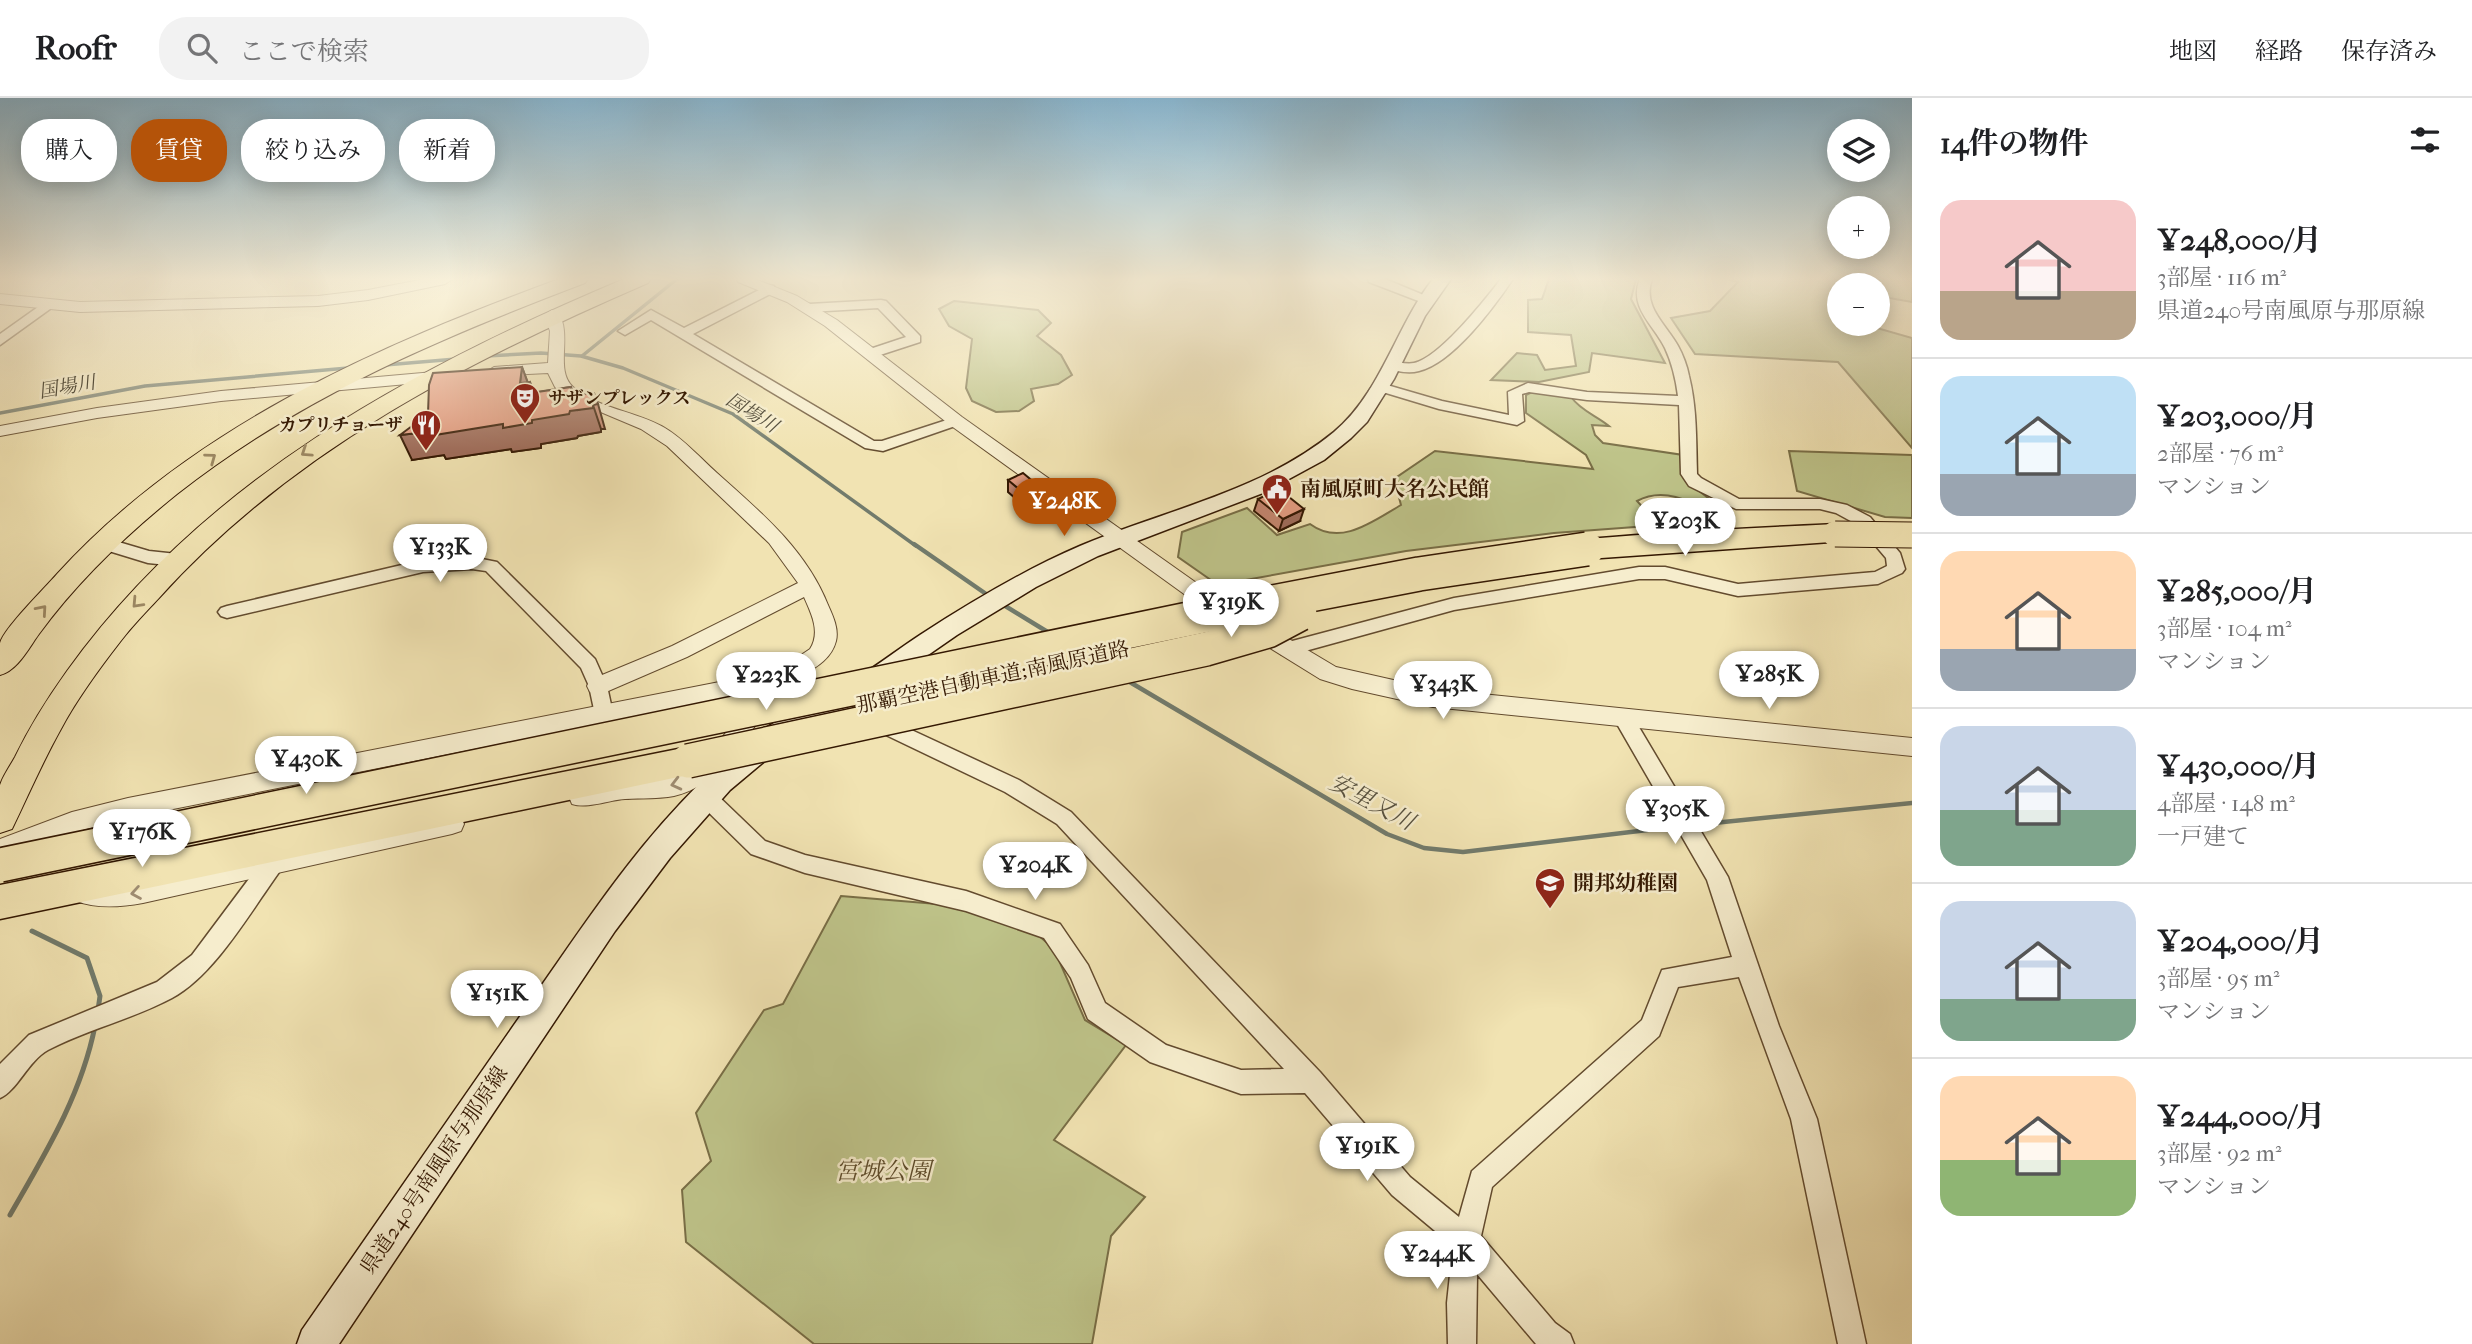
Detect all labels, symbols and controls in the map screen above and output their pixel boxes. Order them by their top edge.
search box [159,17,649,80]
text: Roofr [35,29,117,68]
icon: search [183,29,221,67]
text: ここで検索 [239,36,369,67]
text: 地図 [2169,37,2217,65]
text: 経路 [2255,37,2303,65]
text: 保存済み [2341,37,2437,65]
chip: 購入 [21,119,117,182]
chip: 賃貸 [131,119,227,182]
chip: 絞り込み [241,119,385,182]
chip: 新着 [399,119,495,182]
map controls [1827,119,1890,336]
button: layers [1827,119,1890,182]
icon: filters [2406,121,2444,159]
text: 14件の物件 [1940,126,2088,161]
button: + [1827,196,1890,259]
text: ¥248,000/月 [2157,223,2322,258]
icon: home [1996,228,2080,312]
text: 3部屋 · 116 m² [2157,264,2286,291]
button: − [1827,273,1890,336]
text: 県道240号南風原与那原線 [2157,297,2425,324]
water label: 国場川 [37,371,99,403]
theatre icon: サザンプレックス [508,381,542,425]
place label: サザンプレックス [548,388,691,409]
water label: 国場川 [722,389,784,438]
text: ¥203,000/月 [2157,399,2318,434]
icon: home [1996,404,2080,488]
restaurant icon: カプリチョーザ [409,408,443,452]
place label: カプリチョーザ [279,415,403,436]
text: 2部屋 · 76 m² [2157,440,2283,467]
one-way arrow [301,444,314,456]
one-way arrow [203,454,216,466]
public building icon: 南風原町大名公民館 [1260,472,1294,516]
text: マンション [2157,473,2271,500]
place label: 南風原町大名公民館 [1300,477,1489,501]
pin: ¥248K [1015,478,1113,538]
text: ¥248K [1028,487,1100,514]
pin: ¥203K [1636,498,1734,558]
text: ¥203K [1651,507,1719,534]
pin: ¥133K [391,524,489,584]
text: ¥133K [409,533,471,560]
text: ¥285,000/月 [2157,574,2317,609]
icon: home [1996,579,2080,663]
pin: ¥319K [1182,580,1280,639]
text: ¥319K [1199,588,1263,615]
one-way arrow [133,595,145,608]
one-way arrow [34,605,46,618]
text: 3部屋 · 104 m² [2157,615,2292,642]
street label: 那覇空港自動車道;南風原道路 [854,636,1132,718]
text: マンション [2157,648,2271,675]
pin: ¥223K [717,652,815,712]
pin: ¥285K [1720,652,1818,711]
text: ¥285K [1735,660,1803,687]
text: ¥223K [732,661,800,688]
pin: ¥343K [1394,662,1492,721]
text: ¥343K [1409,670,1477,697]
pin: ¥430K [257,736,355,796]
text: ¥430K [271,745,341,772]
text: ¥430,000/月 [2157,749,2320,784]
icon: home [1996,754,2080,838]
water label: 安里又川 [1325,768,1422,837]
one-way arrow [670,776,682,790]
pin: ¥305K [1626,786,1724,846]
text: 4部屋 · 148 m² [2157,790,2295,817]
text: ¥305K [1642,795,1708,822]
pin: ¥176K [93,810,191,869]
text: ¥176K [109,818,175,845]
text: 一戸建て [2157,823,2249,850]
pin: ¥204K [986,842,1084,902]
text: ¥204K [999,851,1071,878]
school or university icon: 開邦幼稚園 [1533,866,1567,910]
place label: 開邦幼稚園 [1573,871,1678,895]
one-way arrow [130,885,142,900]
text: ¥204,000/月 [2157,924,2324,959]
icon: home [1996,929,2080,1013]
text: 3部屋 · 95 m² [2157,965,2279,992]
pin: ¥151K [448,970,546,1030]
text: ¥151K [467,979,527,1006]
text: マンション [2157,998,2271,1025]
street label: 県道240号南風原与那原線 [356,1062,512,1278]
text: ¥244,000/月 [2157,1099,2325,1134]
icon: home [1996,1104,2080,1188]
pin: ¥191K [1318,1124,1416,1183]
text: ¥191K [1335,1132,1399,1159]
text: 3部屋 · 92 m² [2157,1140,2281,1167]
park label: 宮城公園 [835,1157,935,1185]
text: マンション [2157,1173,2271,1200]
pin: ¥244K [1388,1232,1486,1291]
text: ¥244K [1400,1240,1474,1267]

